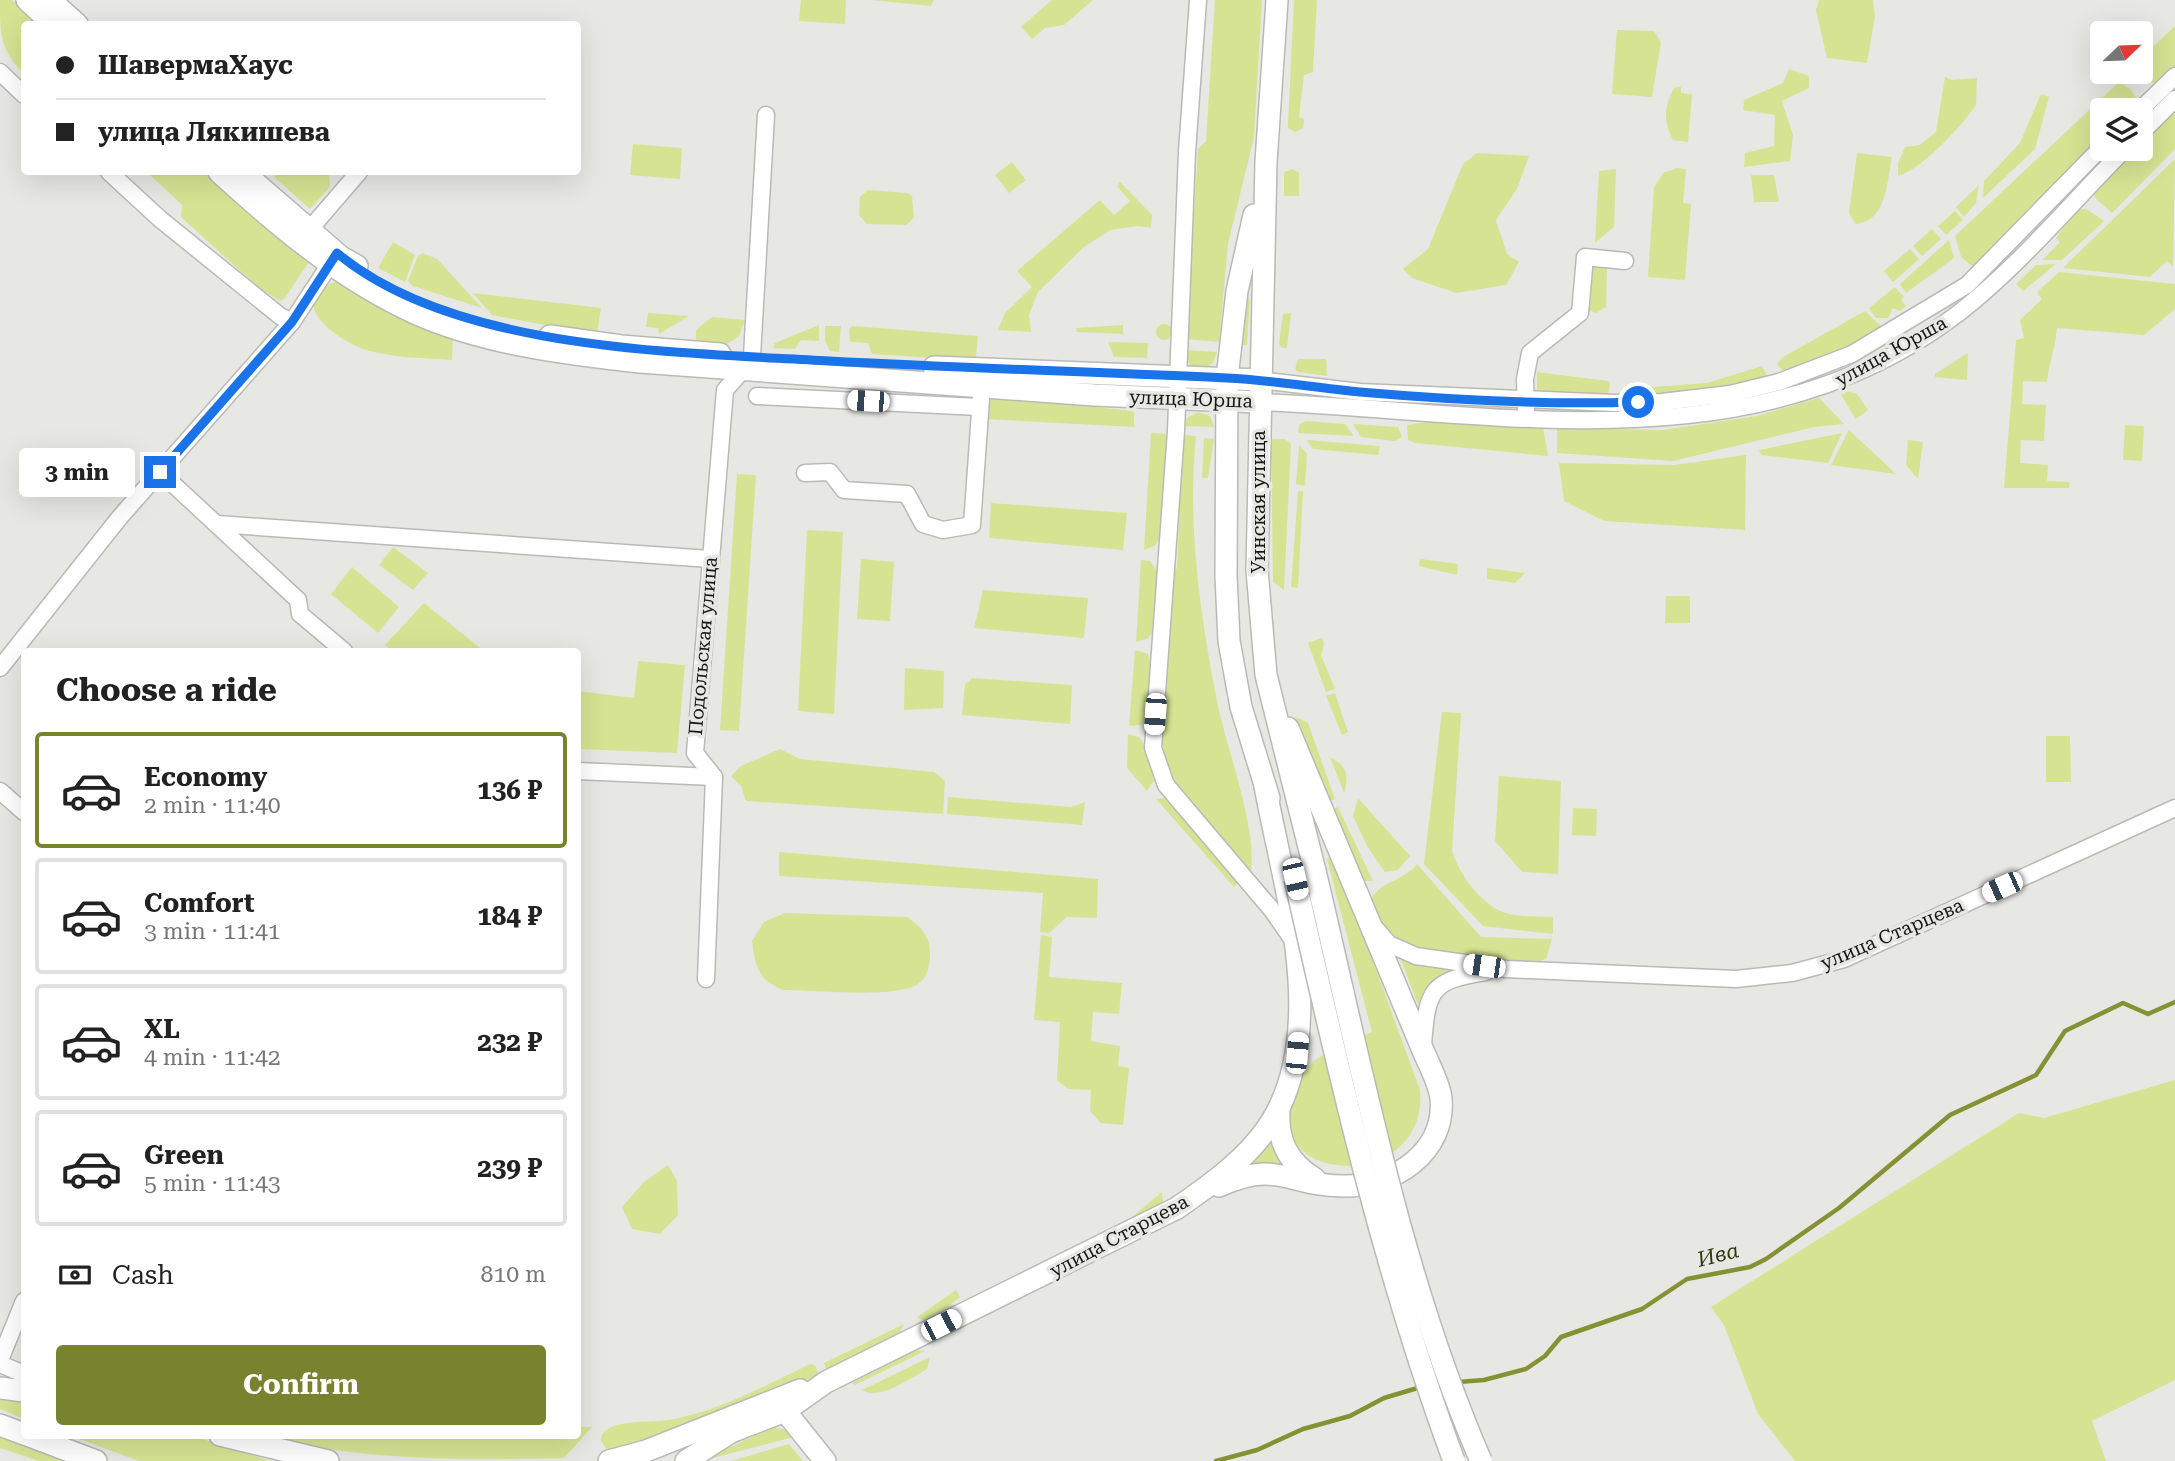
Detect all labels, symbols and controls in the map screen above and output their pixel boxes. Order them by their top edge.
north arrow [2090,21,2152,84]
map controls [2090,21,2153,161]
text: ШавермаХаус [98,50,293,80]
button: layers [2090,98,2153,161]
text: улица Лякишева [98,117,330,147]
street label: улица Юрша [1831,311,1951,391]
street label: улица Юрша [1129,385,1254,413]
route start [1622,386,1654,418]
car [847,389,890,413]
street label: Уинская улица [1247,430,1270,574]
callout: 3 min [20,448,136,496]
route end [144,456,176,488]
text: 3 min [45,459,109,486]
street label: Подольская улица [684,555,722,736]
text: Choose a ride [56,671,277,709]
car [1144,692,1167,736]
icon: car [60,759,123,822]
text: Economy [144,762,267,792]
text: 136 ₽ [477,775,542,805]
text: 2 min · 11:40 [144,792,281,819]
car [1281,856,1310,902]
car [1979,869,2026,905]
icon: car [60,885,123,948]
text: Comfort [144,888,254,918]
street label: улица Старцева [1817,893,1968,975]
text: 184 ₽ [477,901,542,931]
text: 3 min · 11:41 [144,918,281,945]
car [1462,953,1507,979]
icon: car [60,1011,123,1074]
text: XL [144,1014,180,1044]
text: 232 ₽ [477,1027,542,1057]
car [1285,1031,1310,1075]
text: 4 min · 11:42 [144,1044,281,1071]
icon: car [60,1137,123,1200]
text: Green [144,1140,224,1170]
text: 239 ₽ [477,1153,542,1183]
text: 5 min · 11:43 [144,1170,281,1197]
street label: улица Старцева [1046,1190,1193,1282]
water label: Ива [1694,1238,1741,1272]
icon: cash [56,1256,94,1294]
text: Cash [112,1260,174,1290]
text: 810 m [481,1261,546,1288]
car [918,1306,965,1344]
button: Confirm [56,1345,546,1425]

